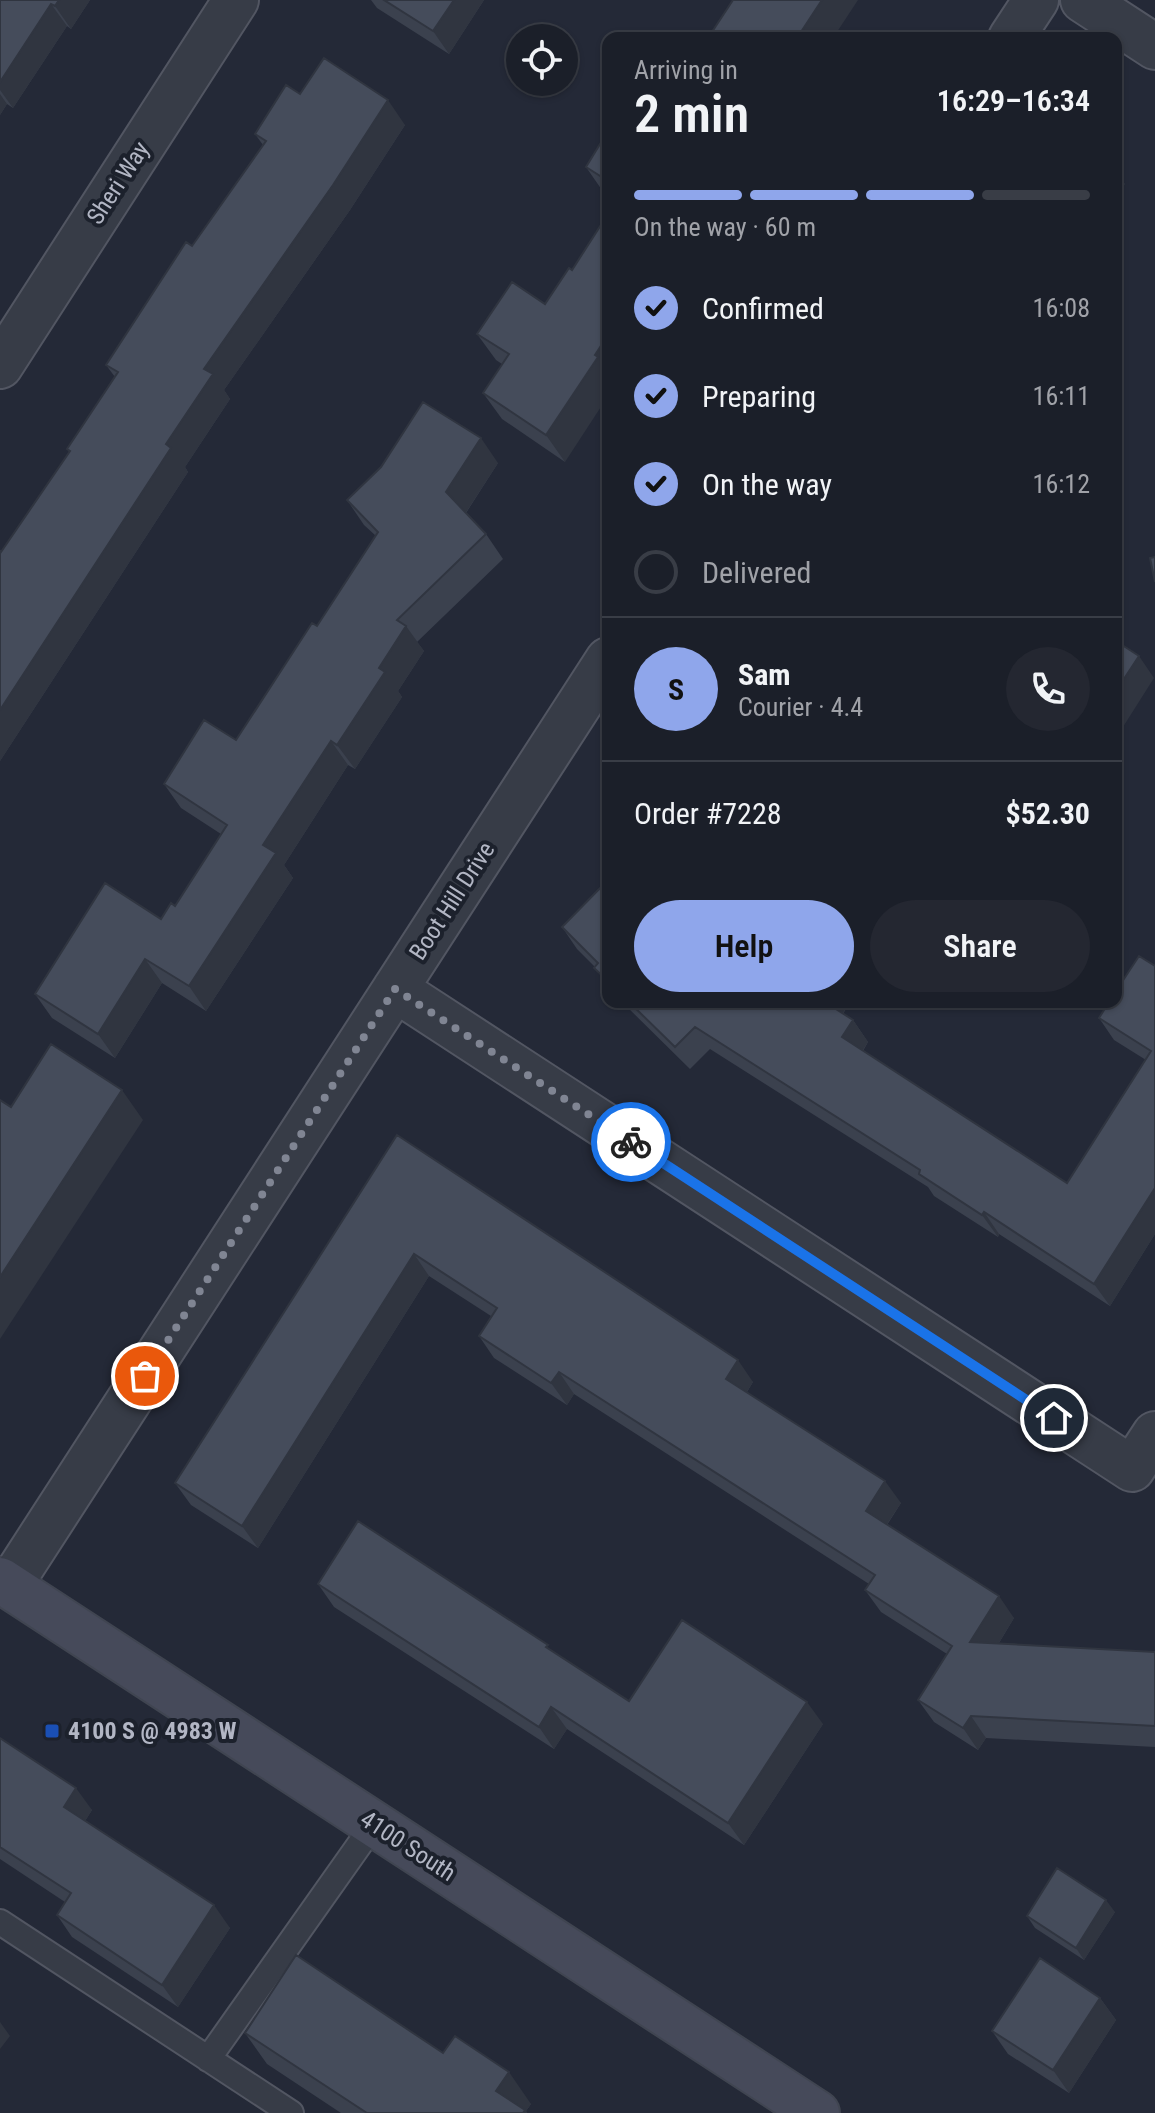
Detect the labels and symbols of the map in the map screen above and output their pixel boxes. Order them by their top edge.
street label: Sheri Way [81,136,155,230]
street label: Boot Hill Drive [404,837,500,965]
courier [591,1102,671,1182]
pin [111,1342,179,1410]
pin [1020,1384,1088,1452]
place label: 4100 S @ 4983 W [68,1717,236,1745]
marker: 4100 S @ 4983 W [43,1722,61,1740]
street label: 4100 South [355,1805,461,1887]

